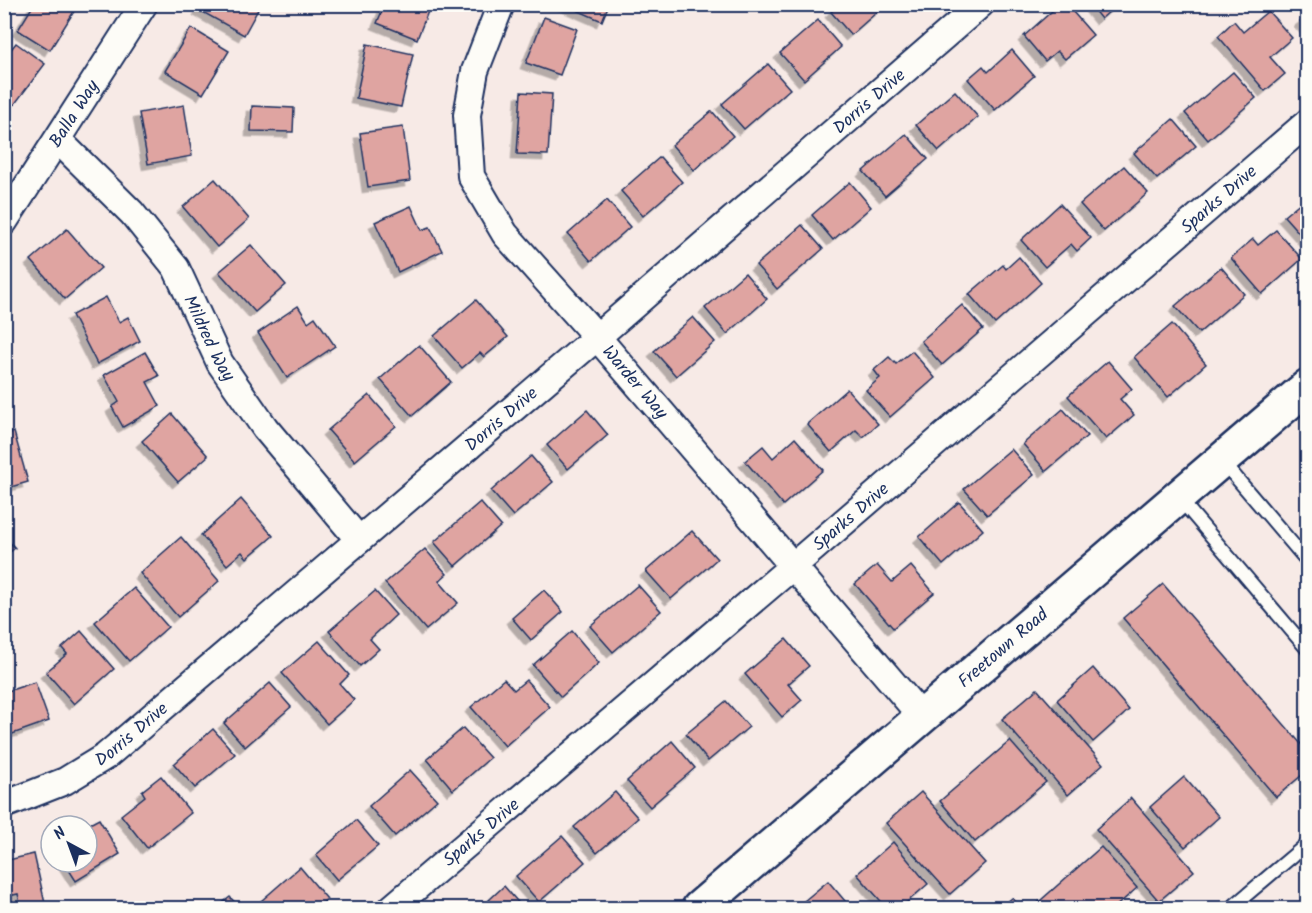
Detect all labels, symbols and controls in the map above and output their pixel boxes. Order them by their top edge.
street label: Dorris Drive [827,62,913,142]
street label: Balla Way [42,74,108,154]
street label: Sparks Drive [1175,159,1264,242]
street label: Mildred Way [175,291,242,389]
street label: Warder Way [594,339,675,427]
street label: Dorris Drive [459,380,545,460]
street label: Sparks Drive [807,476,896,559]
street label: Freetown Road [952,601,1056,696]
street label: Dorris Drive [90,696,175,775]
street label: Sparks Drive [437,792,527,875]
north arrow [39,814,99,874]
text: N [48,821,72,847]

